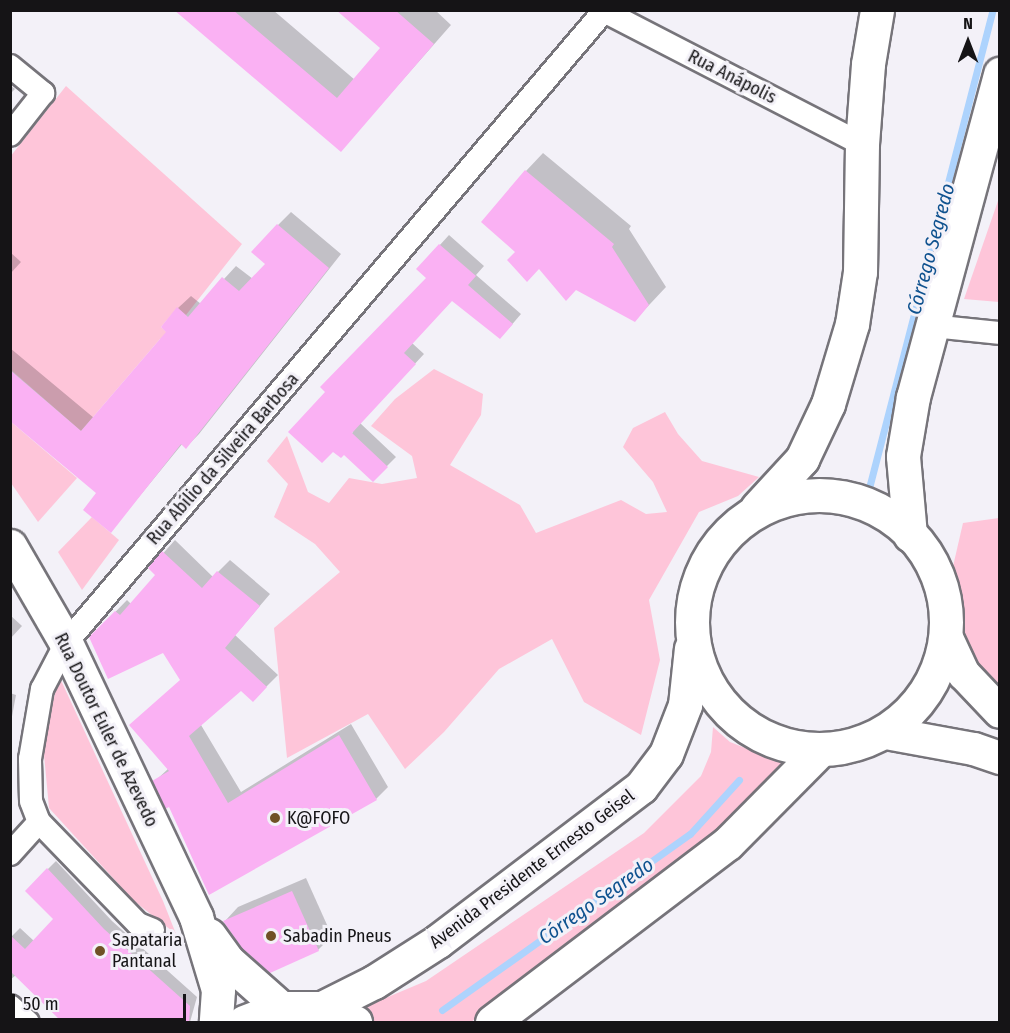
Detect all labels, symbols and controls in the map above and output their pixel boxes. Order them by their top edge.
north arrow [938,12,998,72]
text: N [963,14,973,33]
street label: Rua Anápolis [684,46,780,108]
water label: Córrego Segredo [902,181,960,317]
street label: Rua Abílio da Silveira Barbosa [143,369,303,549]
street label: Rua Doutor Euler de Azevedo [50,630,162,830]
street label: Avenida Presidente Ernesto Geisel [425,785,639,953]
place label: K@FOFO [287,807,350,829]
marker: K@FOFO [268,811,282,825]
water label: Córrego Segredo [534,852,658,950]
place label: Sabadin Pneus [283,925,391,947]
marker: Sabadin Pneus [264,929,278,943]
place label: Sapataria Pantanal [112,930,182,972]
marker: Sapataria Pantanal [93,944,107,958]
scale bar [15,982,189,1020]
text: 50 m [23,993,59,1015]

